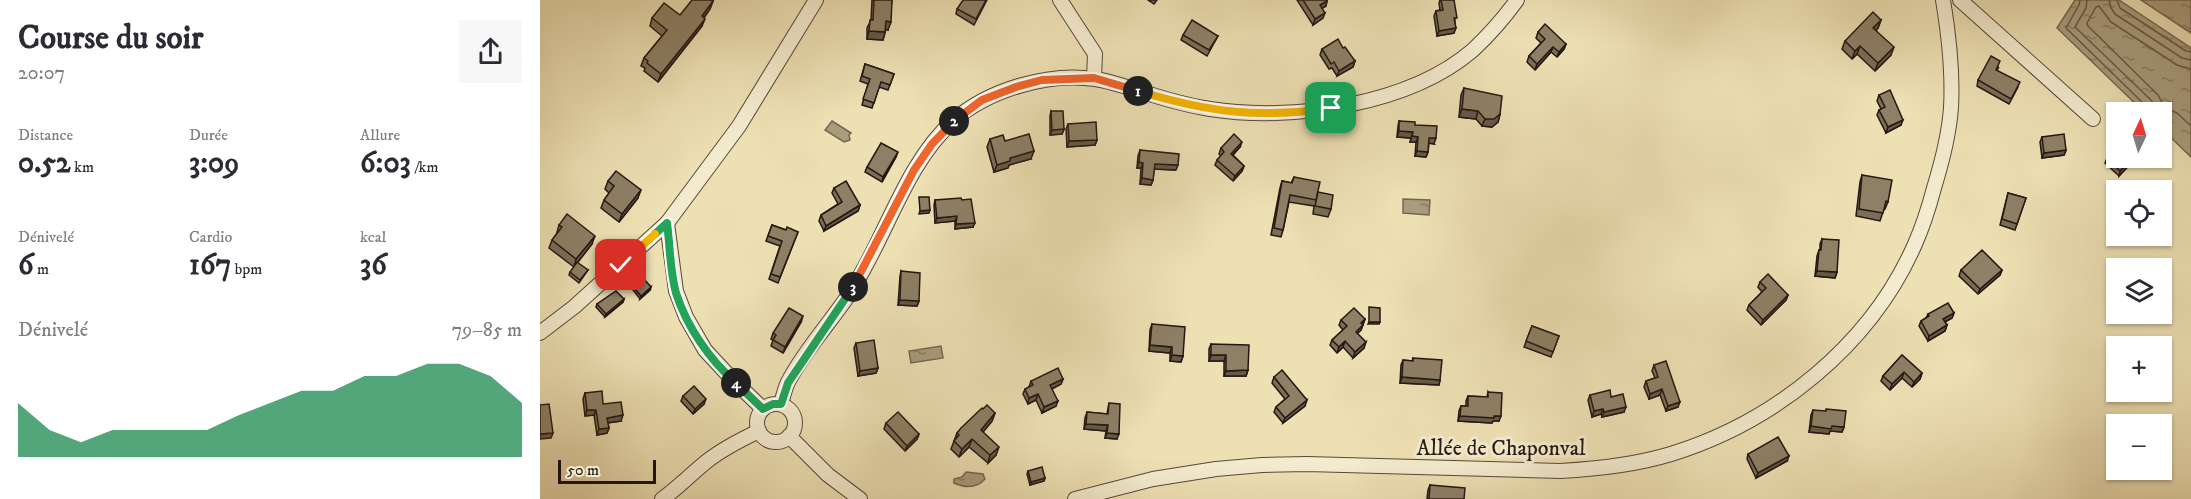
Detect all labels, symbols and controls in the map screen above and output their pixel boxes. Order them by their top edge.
text: Course du soir [18,18,203,59]
button: share [459,20,522,83]
text: 20:07 [18,61,65,86]
pin: 1 [1123,76,1153,106]
text: 1 [1135,81,1141,101]
pin [1305,82,1356,133]
icon: arrive [1314,91,1347,124]
north arrow [2106,102,2172,168]
map controls [2106,102,2172,480]
pin: 2 [939,106,969,136]
text: 2 [950,111,958,131]
text: Distance [18,125,73,145]
text: Durée [189,125,228,145]
text: Allure [360,125,400,145]
text: 0.52 [18,145,71,182]
text: 3:09 [189,145,239,182]
text: 6:03 [360,145,411,182]
text: km [71,157,94,177]
text: /km [411,157,439,177]
button: locate [2106,180,2172,246]
text: Dénivelé [18,227,74,247]
text: Cardio [189,227,232,247]
text: kcal [360,227,386,247]
pin [595,239,646,290]
text: 6 [18,247,34,284]
text: 167 [189,247,231,284]
text: 36 [360,247,387,284]
icon: check [604,248,637,281]
button: layers [2106,258,2172,324]
text: m [34,259,49,279]
text: bpm [231,259,262,279]
pin: 3 [838,272,868,302]
text: 3 [850,277,856,297]
text: Dénivelé [18,318,88,343]
text: 79–85 m [452,318,522,343]
button: + [2106,336,2172,402]
pin: 4 [721,368,751,398]
text: 4 [731,373,741,393]
button: − [2106,414,2172,480]
street label: Allée de Chaponval [1416,435,1586,462]
scale bar [558,457,656,484]
text: 50 m [567,460,599,480]

